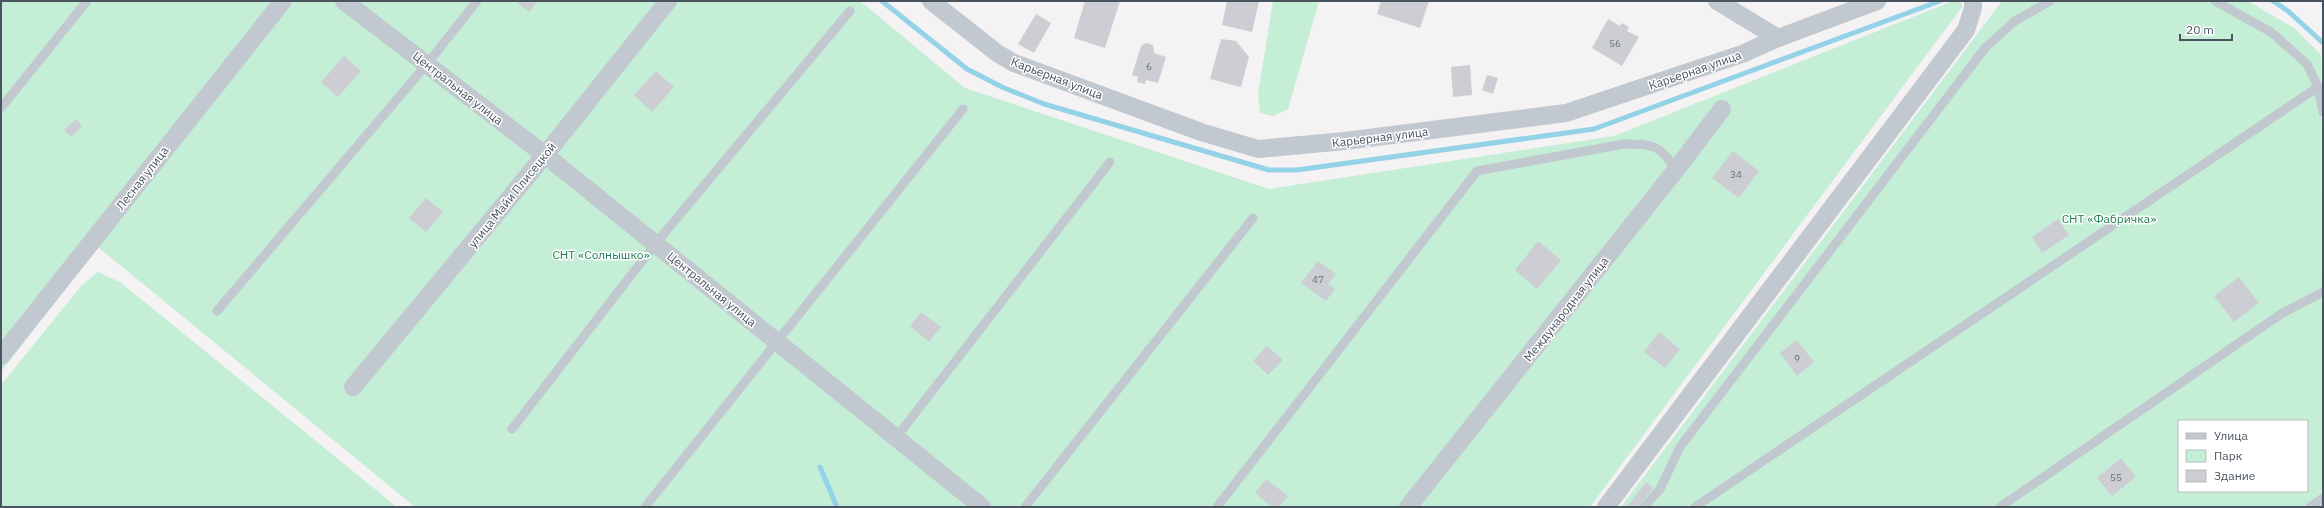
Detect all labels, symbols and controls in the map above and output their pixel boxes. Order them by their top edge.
scale bar [2180,16,2232,42]
text: 20 m [2186,22,2214,37]
house number: 56 [1609,37,1621,50]
street label: Карьерная улица [1647,47,1744,93]
street label: Центральная улица [410,48,507,128]
street label: Карьерная улица [1009,54,1106,103]
house number: 6 [1146,60,1152,73]
street label: Карьерная улица [1331,124,1430,150]
street label: улица Майи Плисецкой [465,139,559,251]
street label: Лесная улица [112,143,172,213]
house number: 34 [1730,168,1742,181]
park label: СНТ «Фабричка» [2062,211,2156,226]
park label: СНТ «Солнышко» [552,247,650,262]
street label: Центральная улица [664,248,760,330]
street label: Международная улица [1520,253,1612,364]
house number: 47 [1312,273,1324,286]
house number: 9 [1794,352,1800,365]
legend [2178,420,2308,492]
text: Улица [2214,428,2248,443]
text: Парк [2214,448,2243,463]
text: Здание [2214,468,2256,483]
house number: 55 [2110,471,2122,484]

